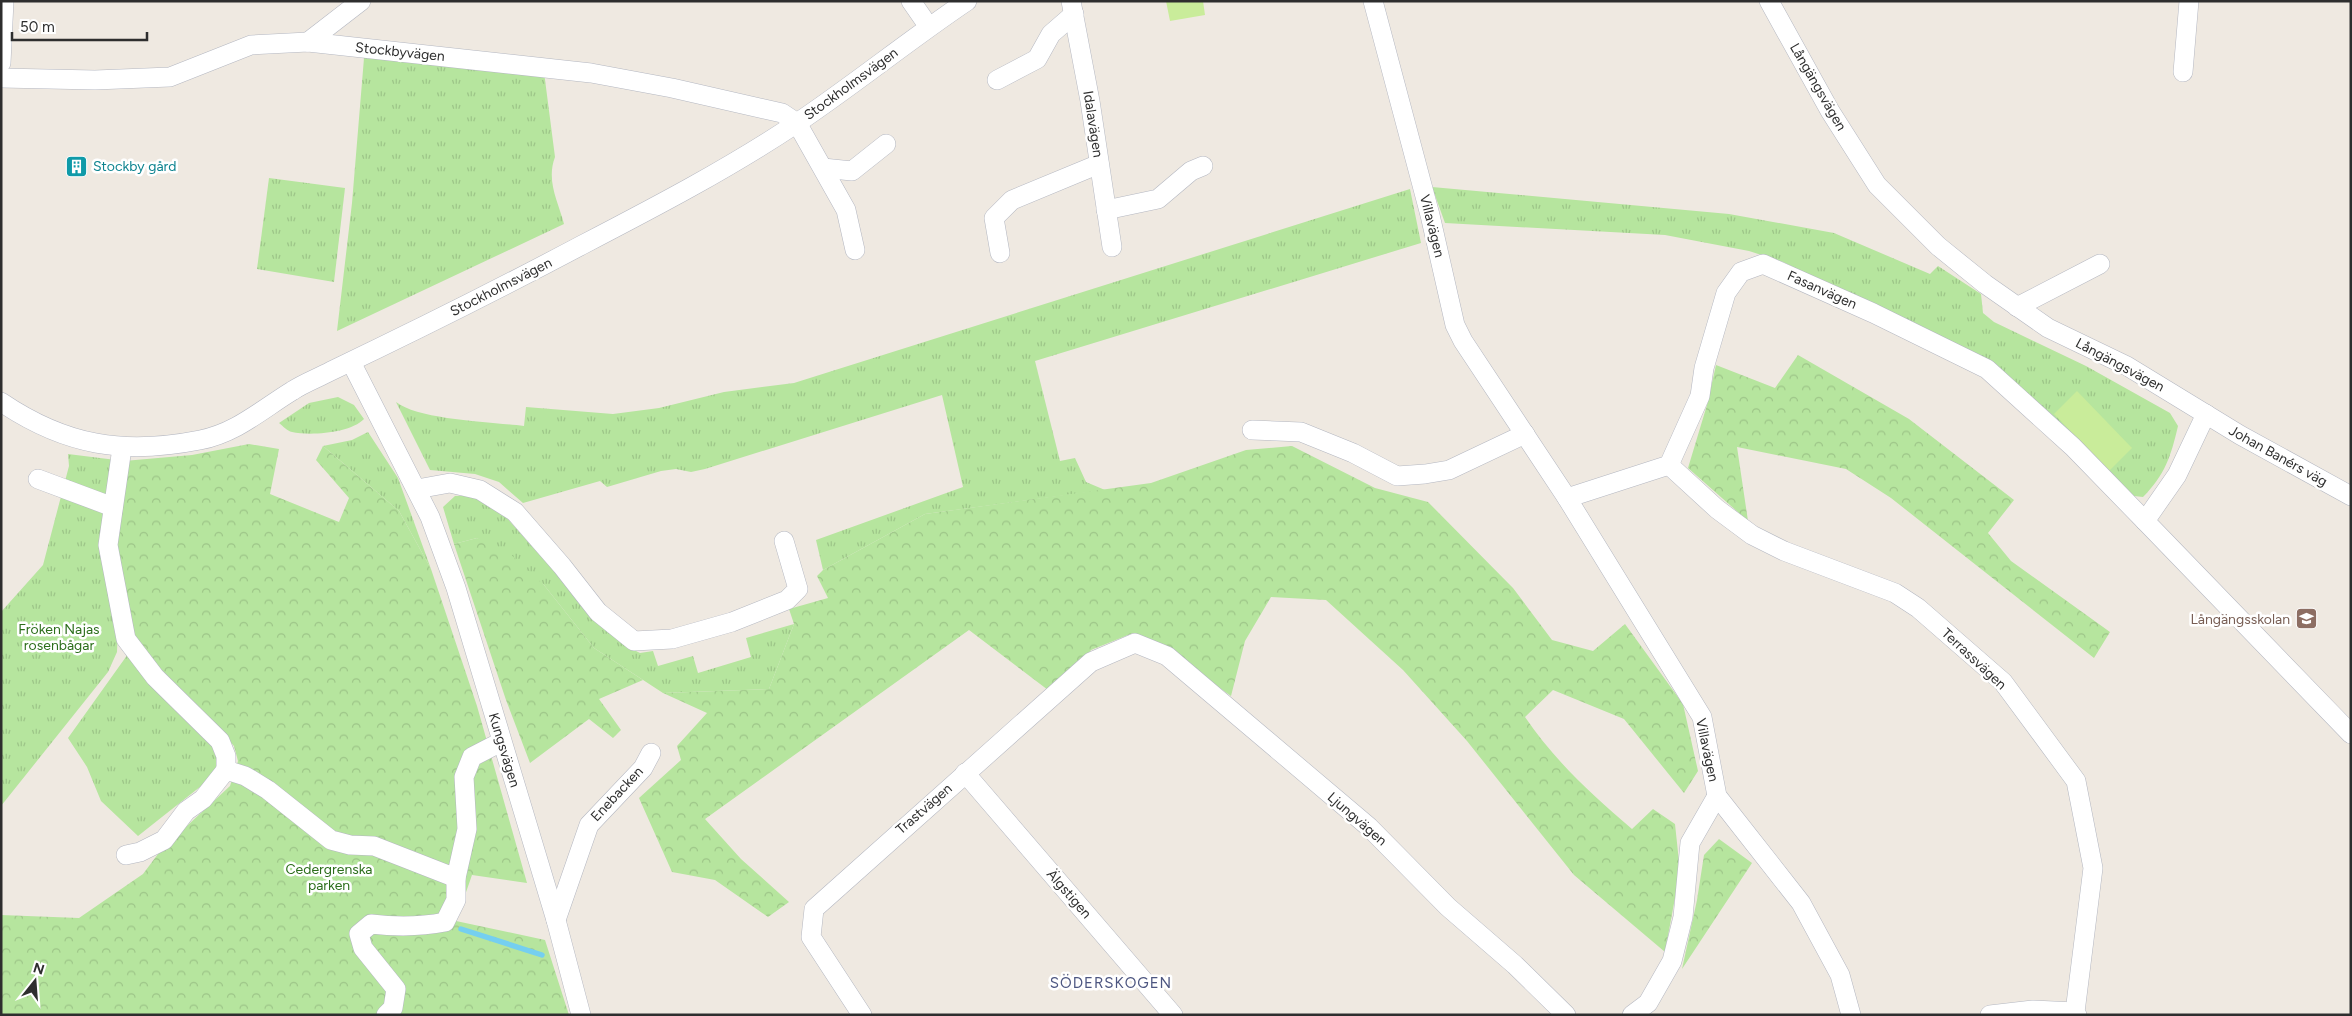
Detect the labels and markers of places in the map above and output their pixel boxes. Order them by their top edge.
building icon: Stockby gård [65,154,89,178]
place label: Stockby gård [93,158,176,175]
school or university icon: Långängsskolan [2294,607,2318,631]
place label: Långängsskolan [2191,611,2290,628]

